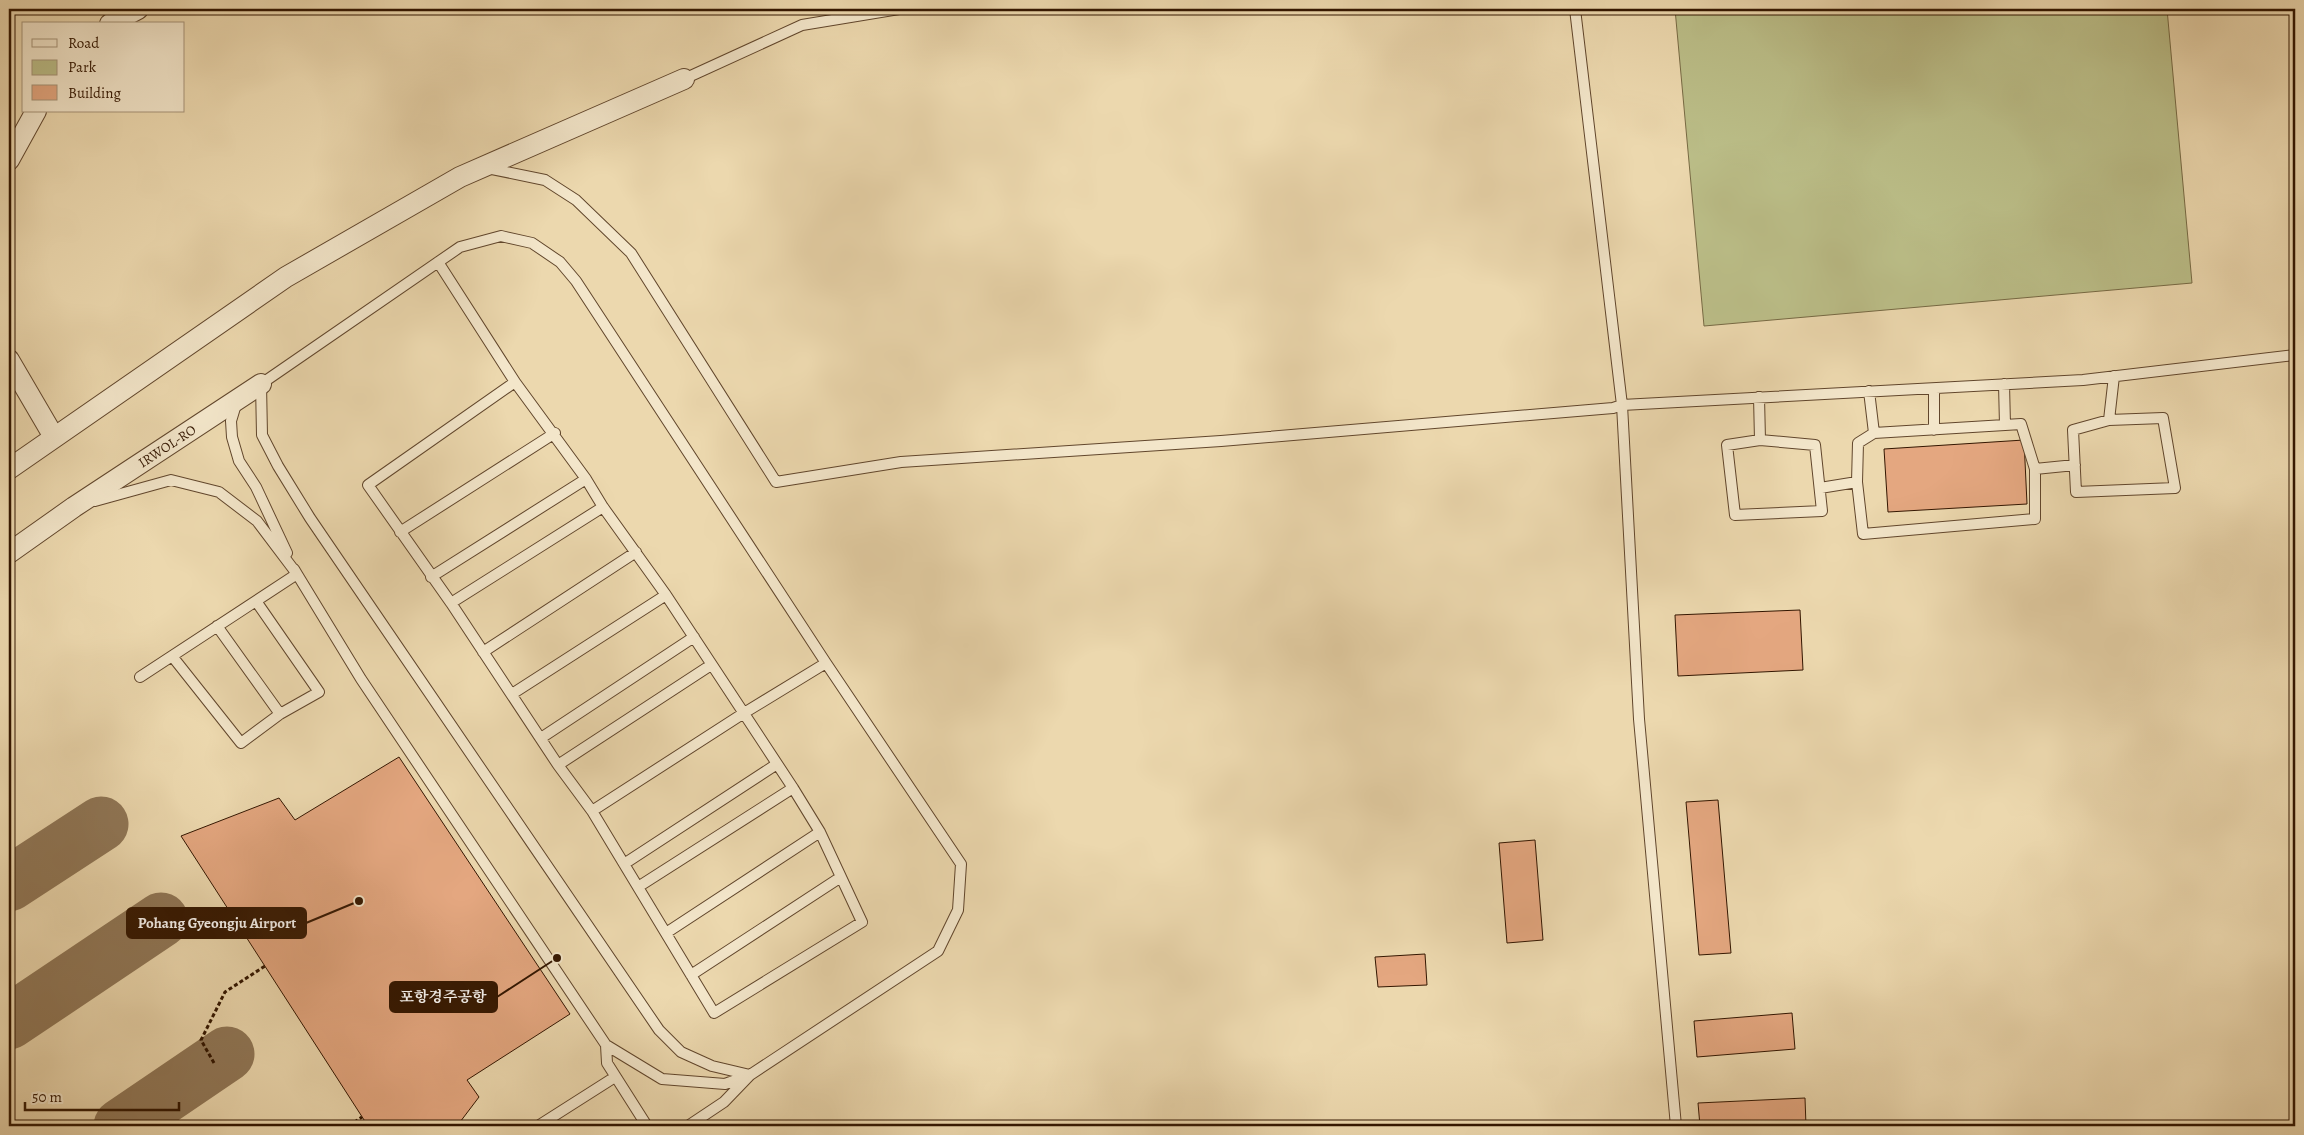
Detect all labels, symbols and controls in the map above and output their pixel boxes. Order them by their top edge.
legend [22,22,185,112]
text: Road [68,33,100,53]
text: Park [68,57,97,77]
text: Building [68,83,121,103]
street label: IRWOL-RO [134,420,200,472]
callout: Pohang Gyeongju Airport [127,908,306,938]
text: Pohang Gyeongju Airport [138,913,296,933]
callout: 포항경주공항 [390,982,497,1012]
text: 포항경주공항 [400,987,487,1007]
scale bar [25,1080,179,1112]
text: 50 m [32,1087,62,1107]

